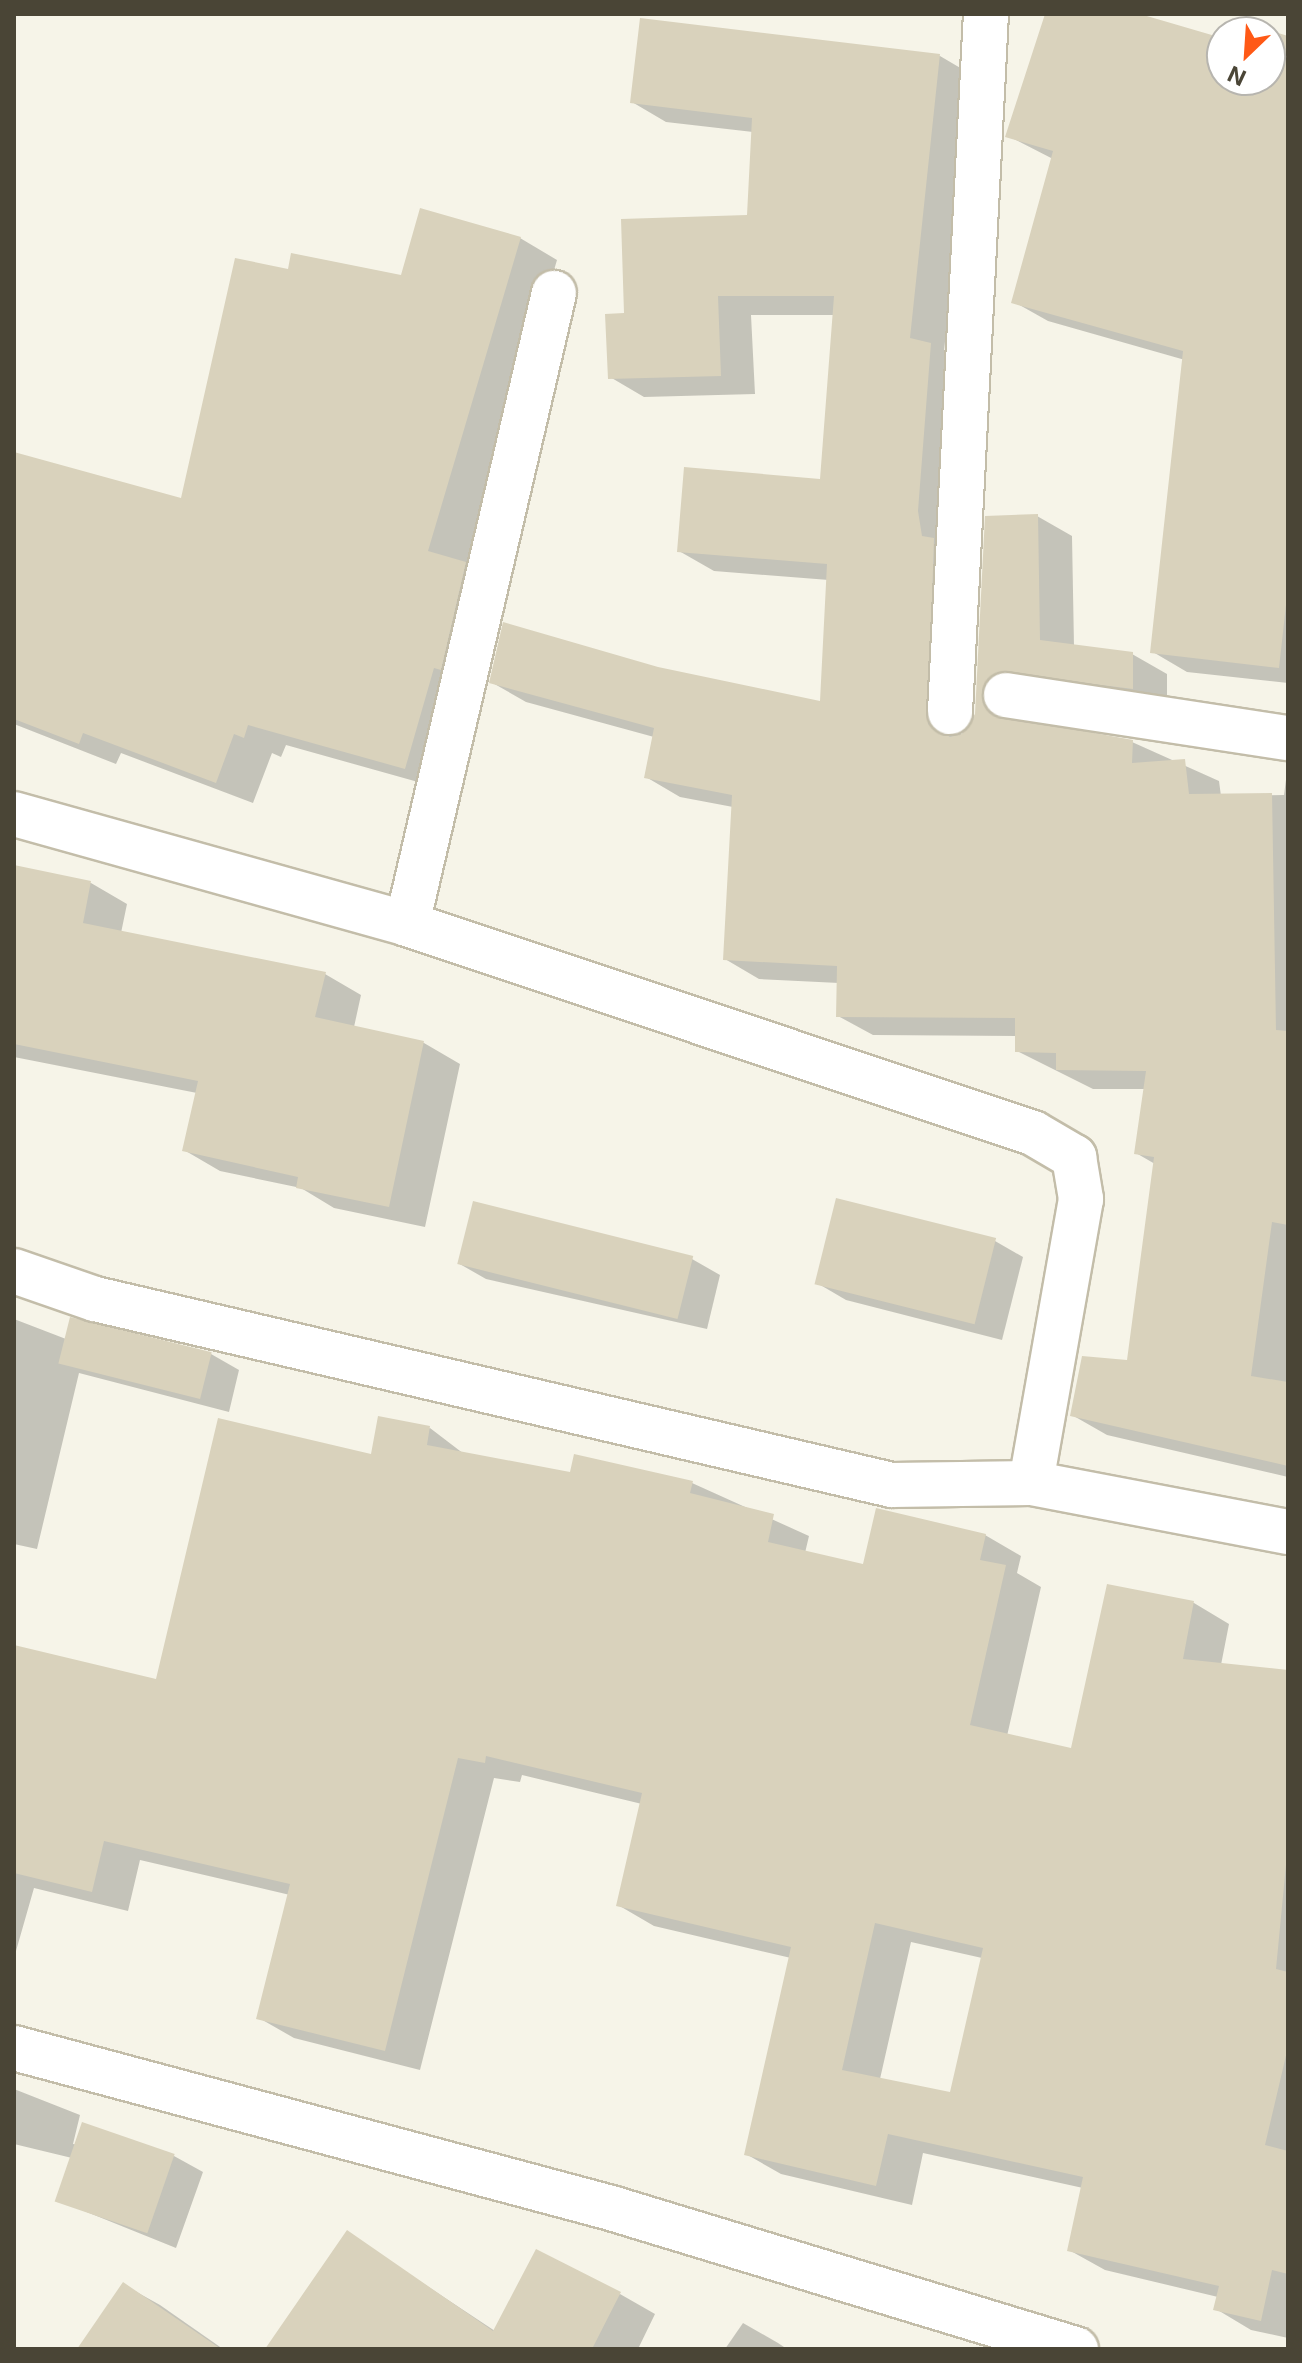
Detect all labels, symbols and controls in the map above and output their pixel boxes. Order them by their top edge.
north arrow [1206,16,1286,96]
text: N [1224,61,1250,91]

